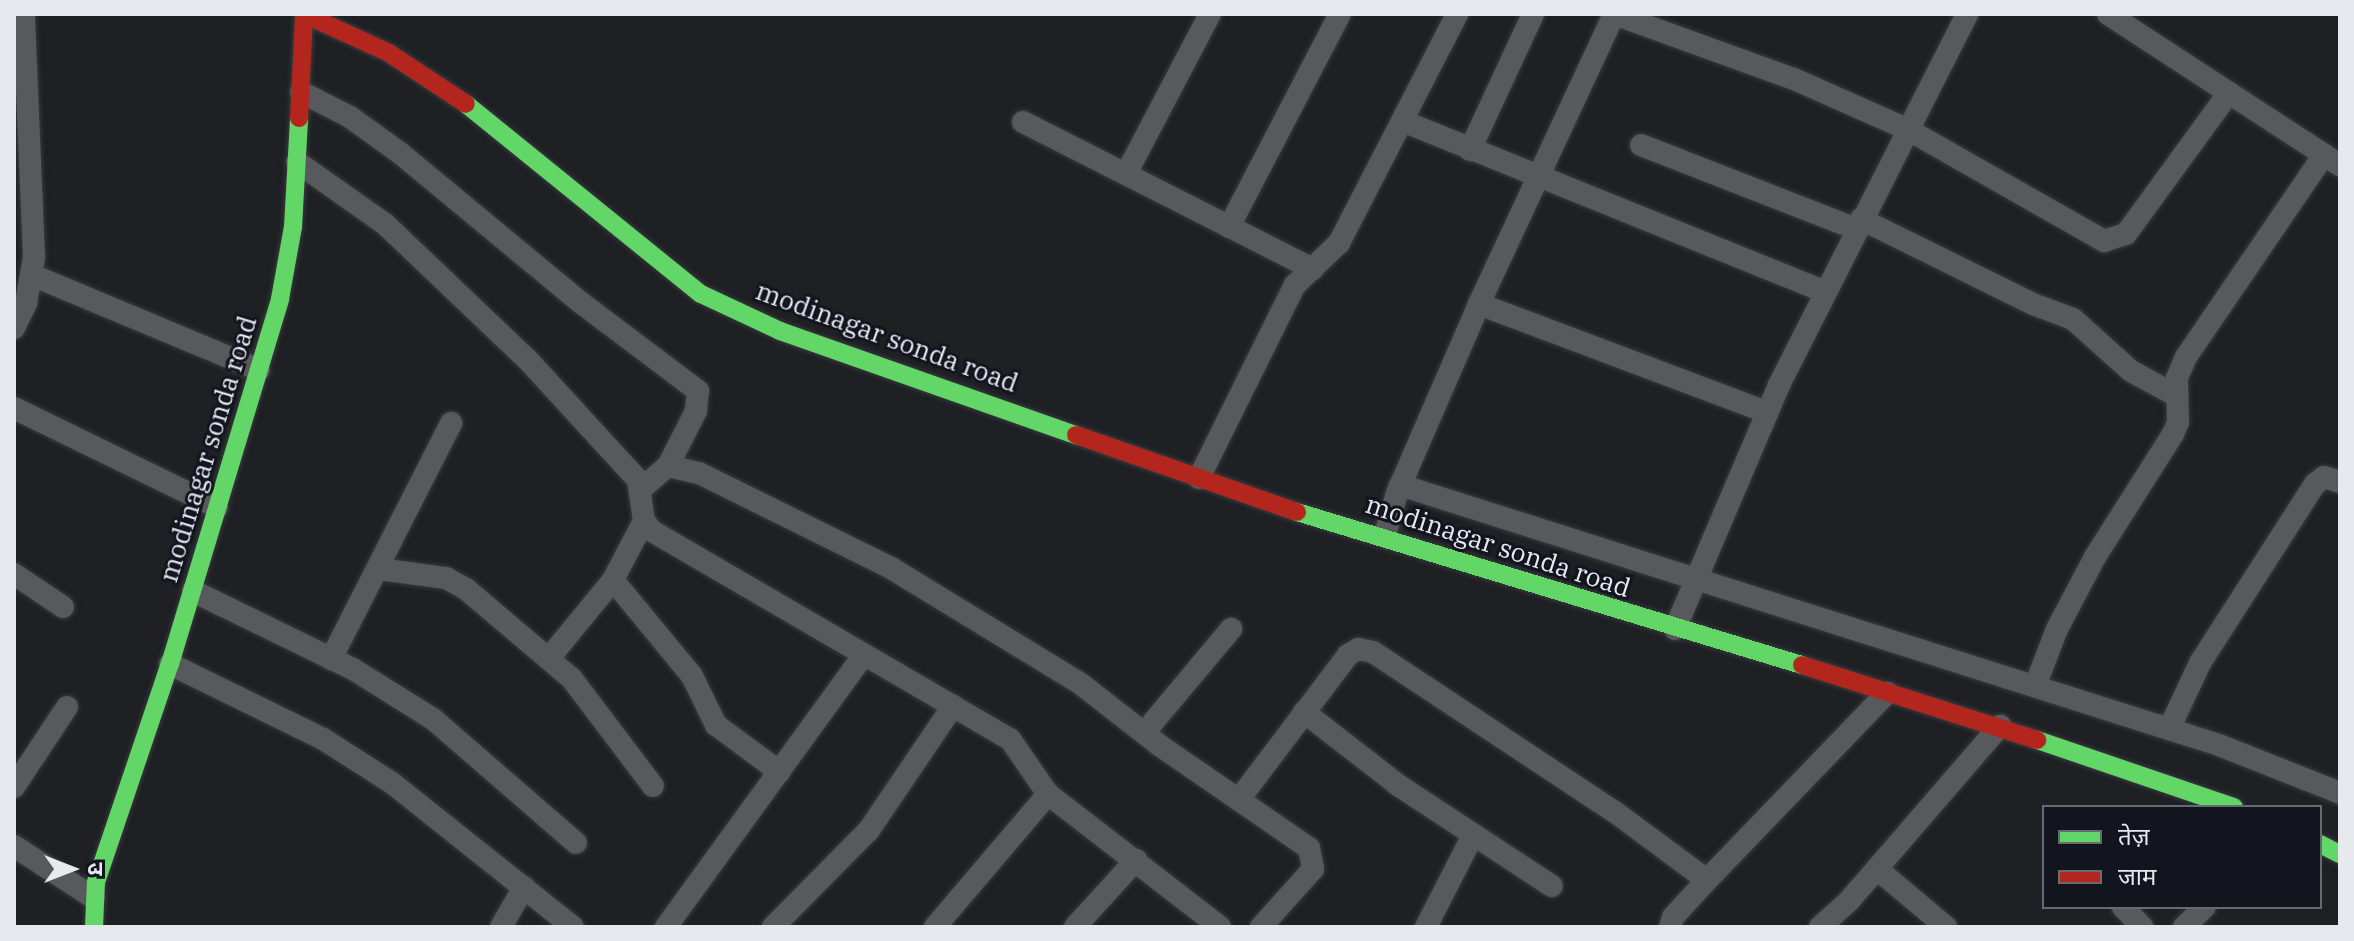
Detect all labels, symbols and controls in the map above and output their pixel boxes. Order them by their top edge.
street label: modinagar sonda road [752,275,1022,399]
street label: modinagar sonda road [153,312,263,586]
street label: modinagar sonda road [1362,488,1634,604]
legend [2042,805,2322,909]
text: तेज़ [2118,820,2150,852]
north arrow [32,829,112,909]
text: जाम [2118,860,2156,892]
text: उ [82,863,111,875]

